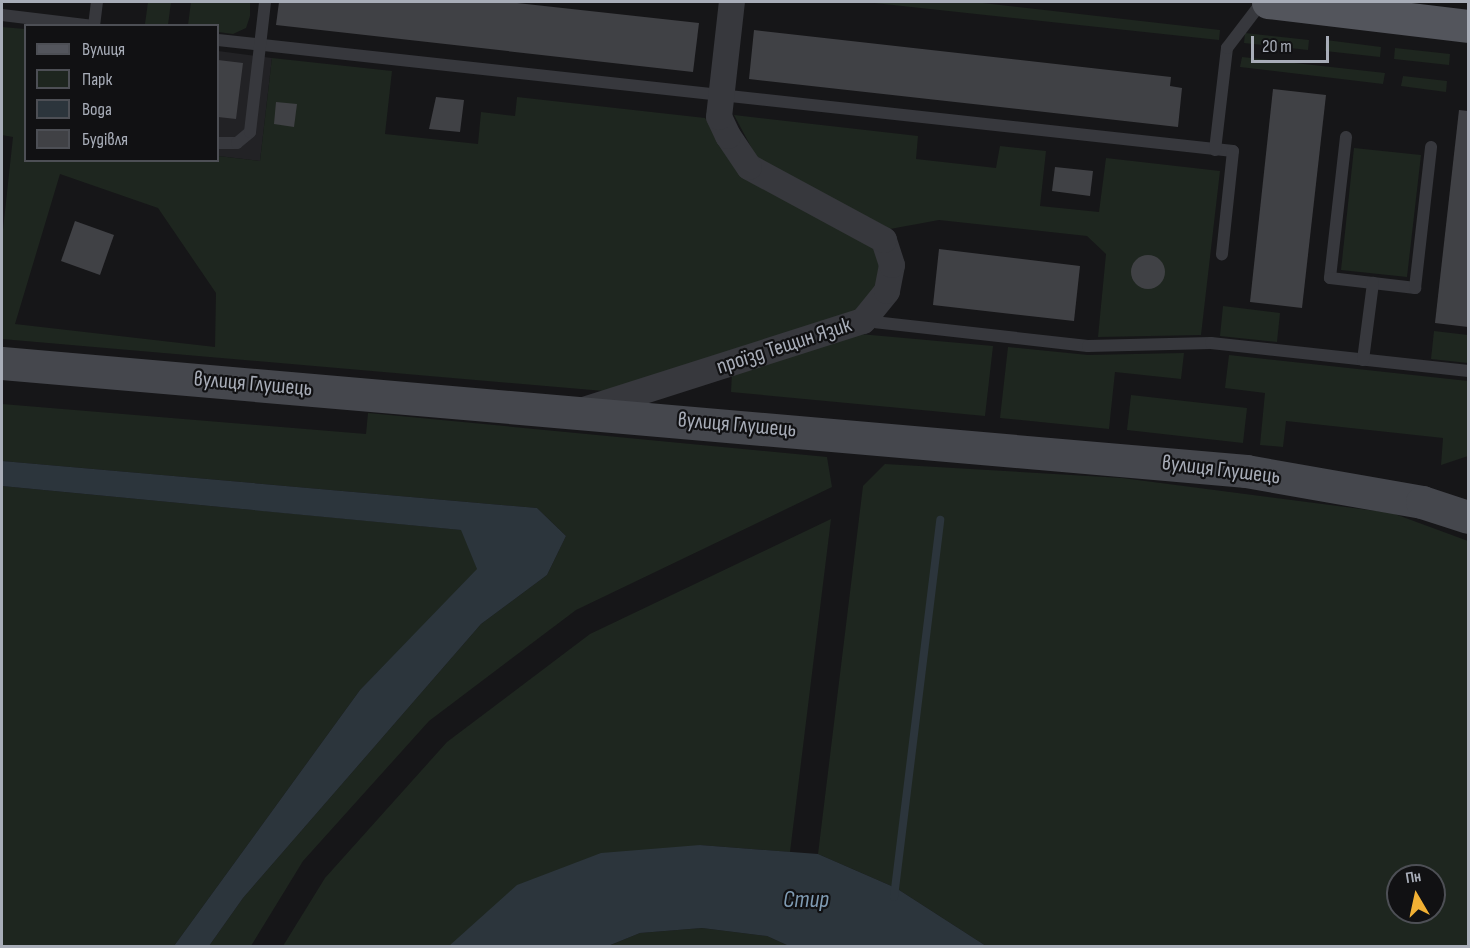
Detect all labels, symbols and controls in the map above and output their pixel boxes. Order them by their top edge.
legend [24,24,219,162]
scale bar [1254,24,1332,62]
text: 20 m [1262,36,1292,57]
text: Вулиця [82,39,125,60]
text: Парк [82,69,112,90]
text: Вода [82,99,112,120]
text: Будівля [82,129,128,150]
street label: проїзд Тещин Язик [713,312,855,380]
street label: вулиця Глушець [193,366,313,402]
street label: вулиця Глушець [677,407,797,443]
street label: вулиця Глушець [1160,450,1282,490]
north arrow [1386,864,1446,924]
text: Пн [1404,867,1423,888]
water label: Стир [783,886,829,914]

